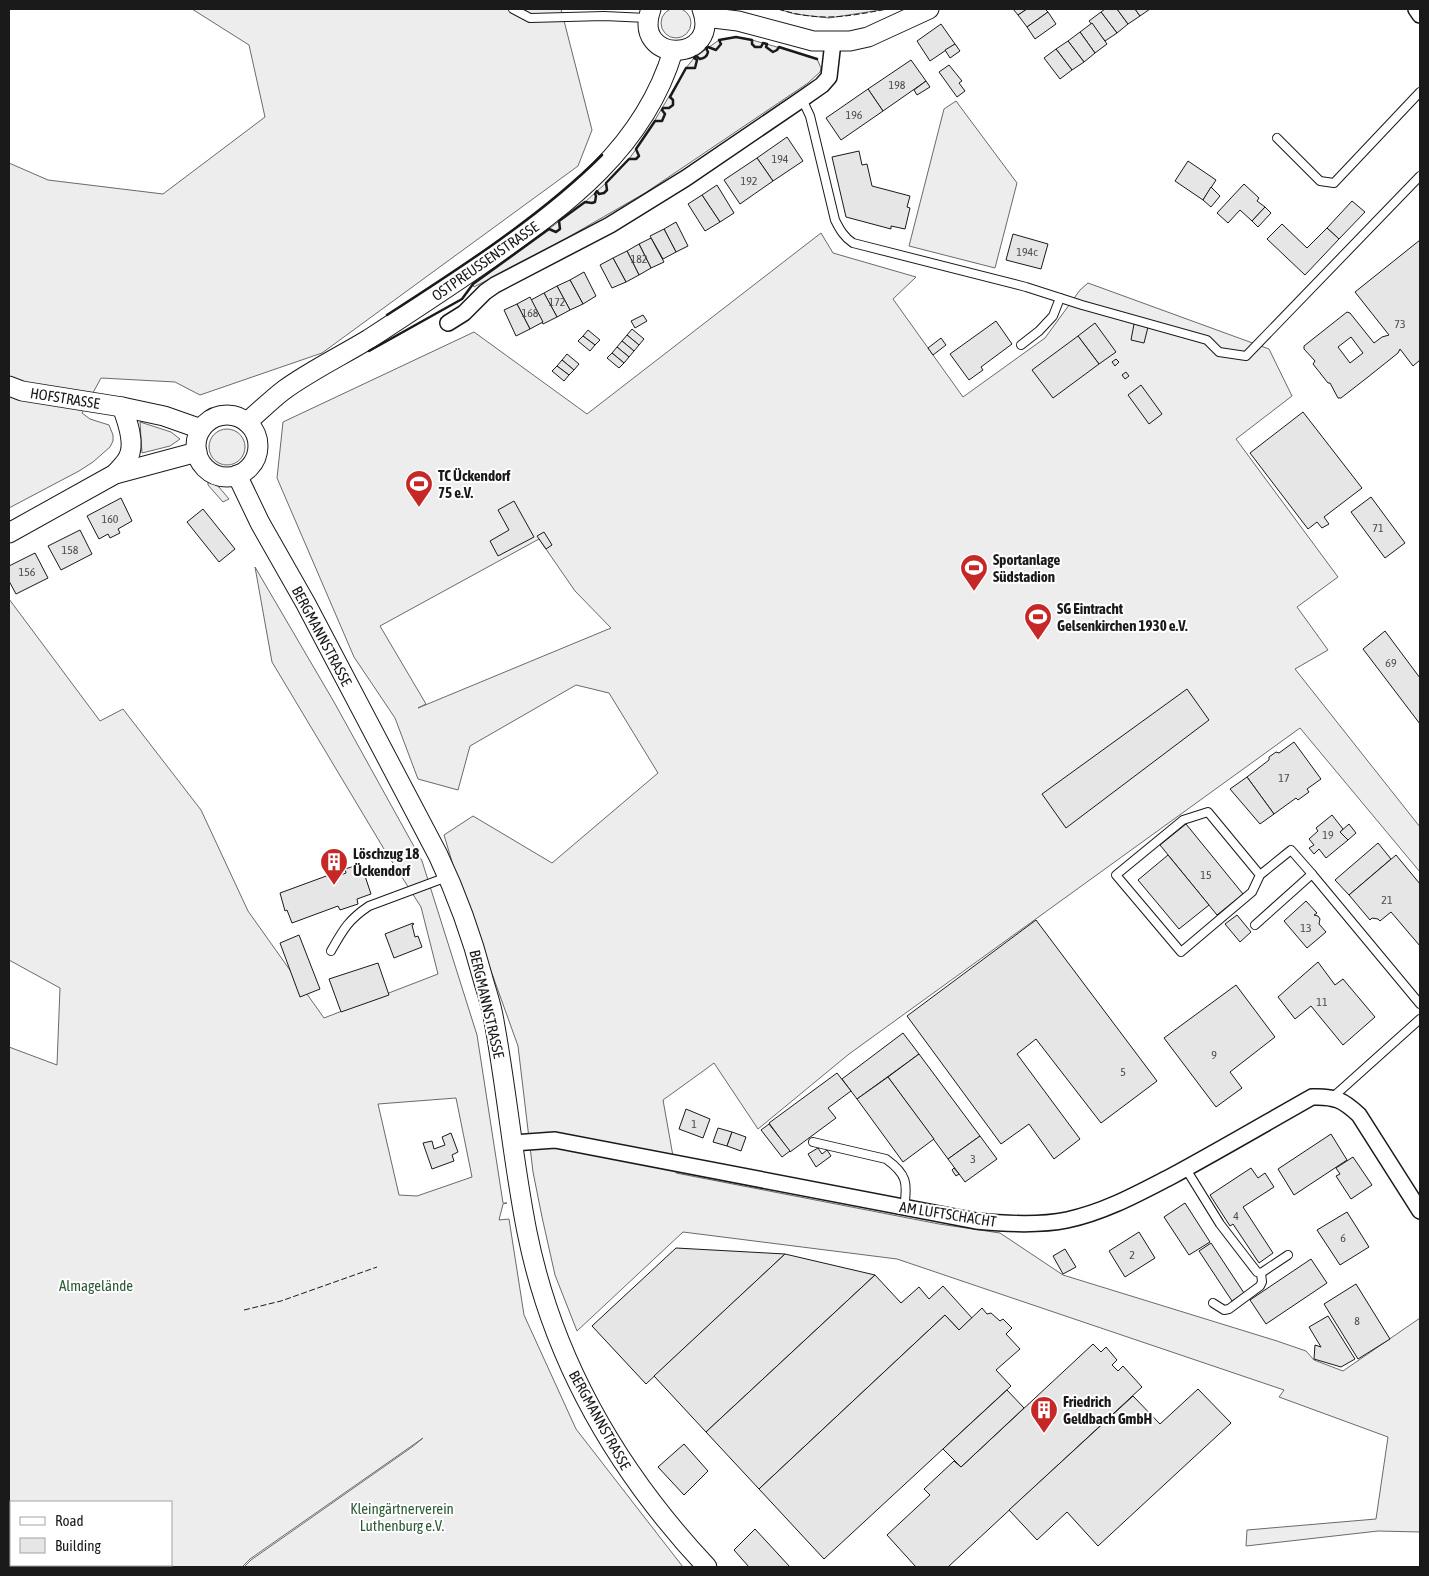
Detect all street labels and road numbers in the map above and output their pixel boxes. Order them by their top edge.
street label: OSTPREUSSENSTRASSE [428,217,542,304]
street label: HOFSTRASSE [29,384,102,412]
street label: BERGMANNSTRASSE [289,583,356,689]
street label: BERGMANNSTRASSE [466,948,508,1060]
street label: AM LUFTSCHACHT [898,1198,998,1230]
street label: BERGMANNSTRASSE [566,1367,635,1473]

